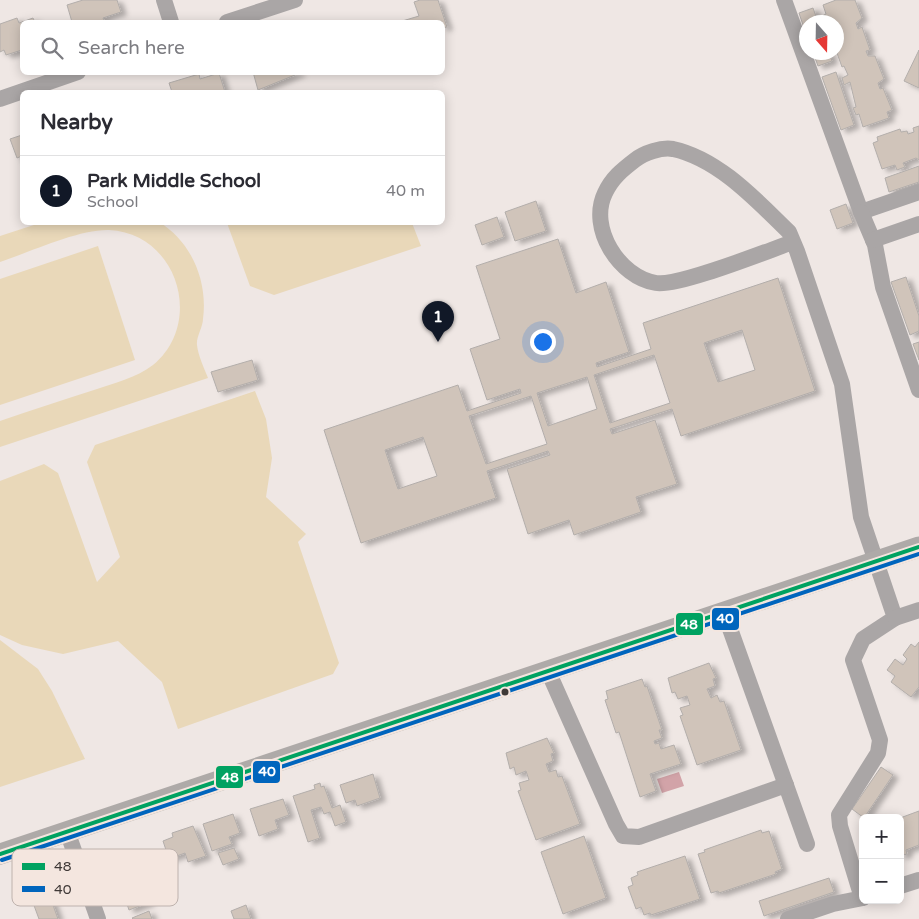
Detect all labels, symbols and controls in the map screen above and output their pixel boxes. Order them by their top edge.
north arrow [799,15,844,60]
search box [20,20,445,75]
icon: search [38,34,66,62]
text: Search here [78,37,185,59]
text: Nearby [40,110,113,135]
text: Park Middle School [87,170,261,192]
text: 1 [51,181,61,201]
text: 40 m [386,181,425,201]
text: School [87,192,139,212]
pin: 1 [422,301,454,342]
your location [530,329,556,355]
line badge: 40 [711,607,740,631]
text: 40 [716,610,734,627]
line badge: 48 [675,612,704,636]
text: 48 [680,616,698,633]
unlabelled marker [500,687,510,697]
line badge: 40 [252,760,281,784]
text: 40 [258,763,276,780]
line badge: 48 [215,765,244,789]
text: 48 [221,769,239,786]
map controls [859,814,904,904]
button: + [859,814,904,859]
legend [12,849,178,906]
text: 48 [54,858,72,875]
button: − [859,859,904,904]
text: 40 [54,881,72,898]

